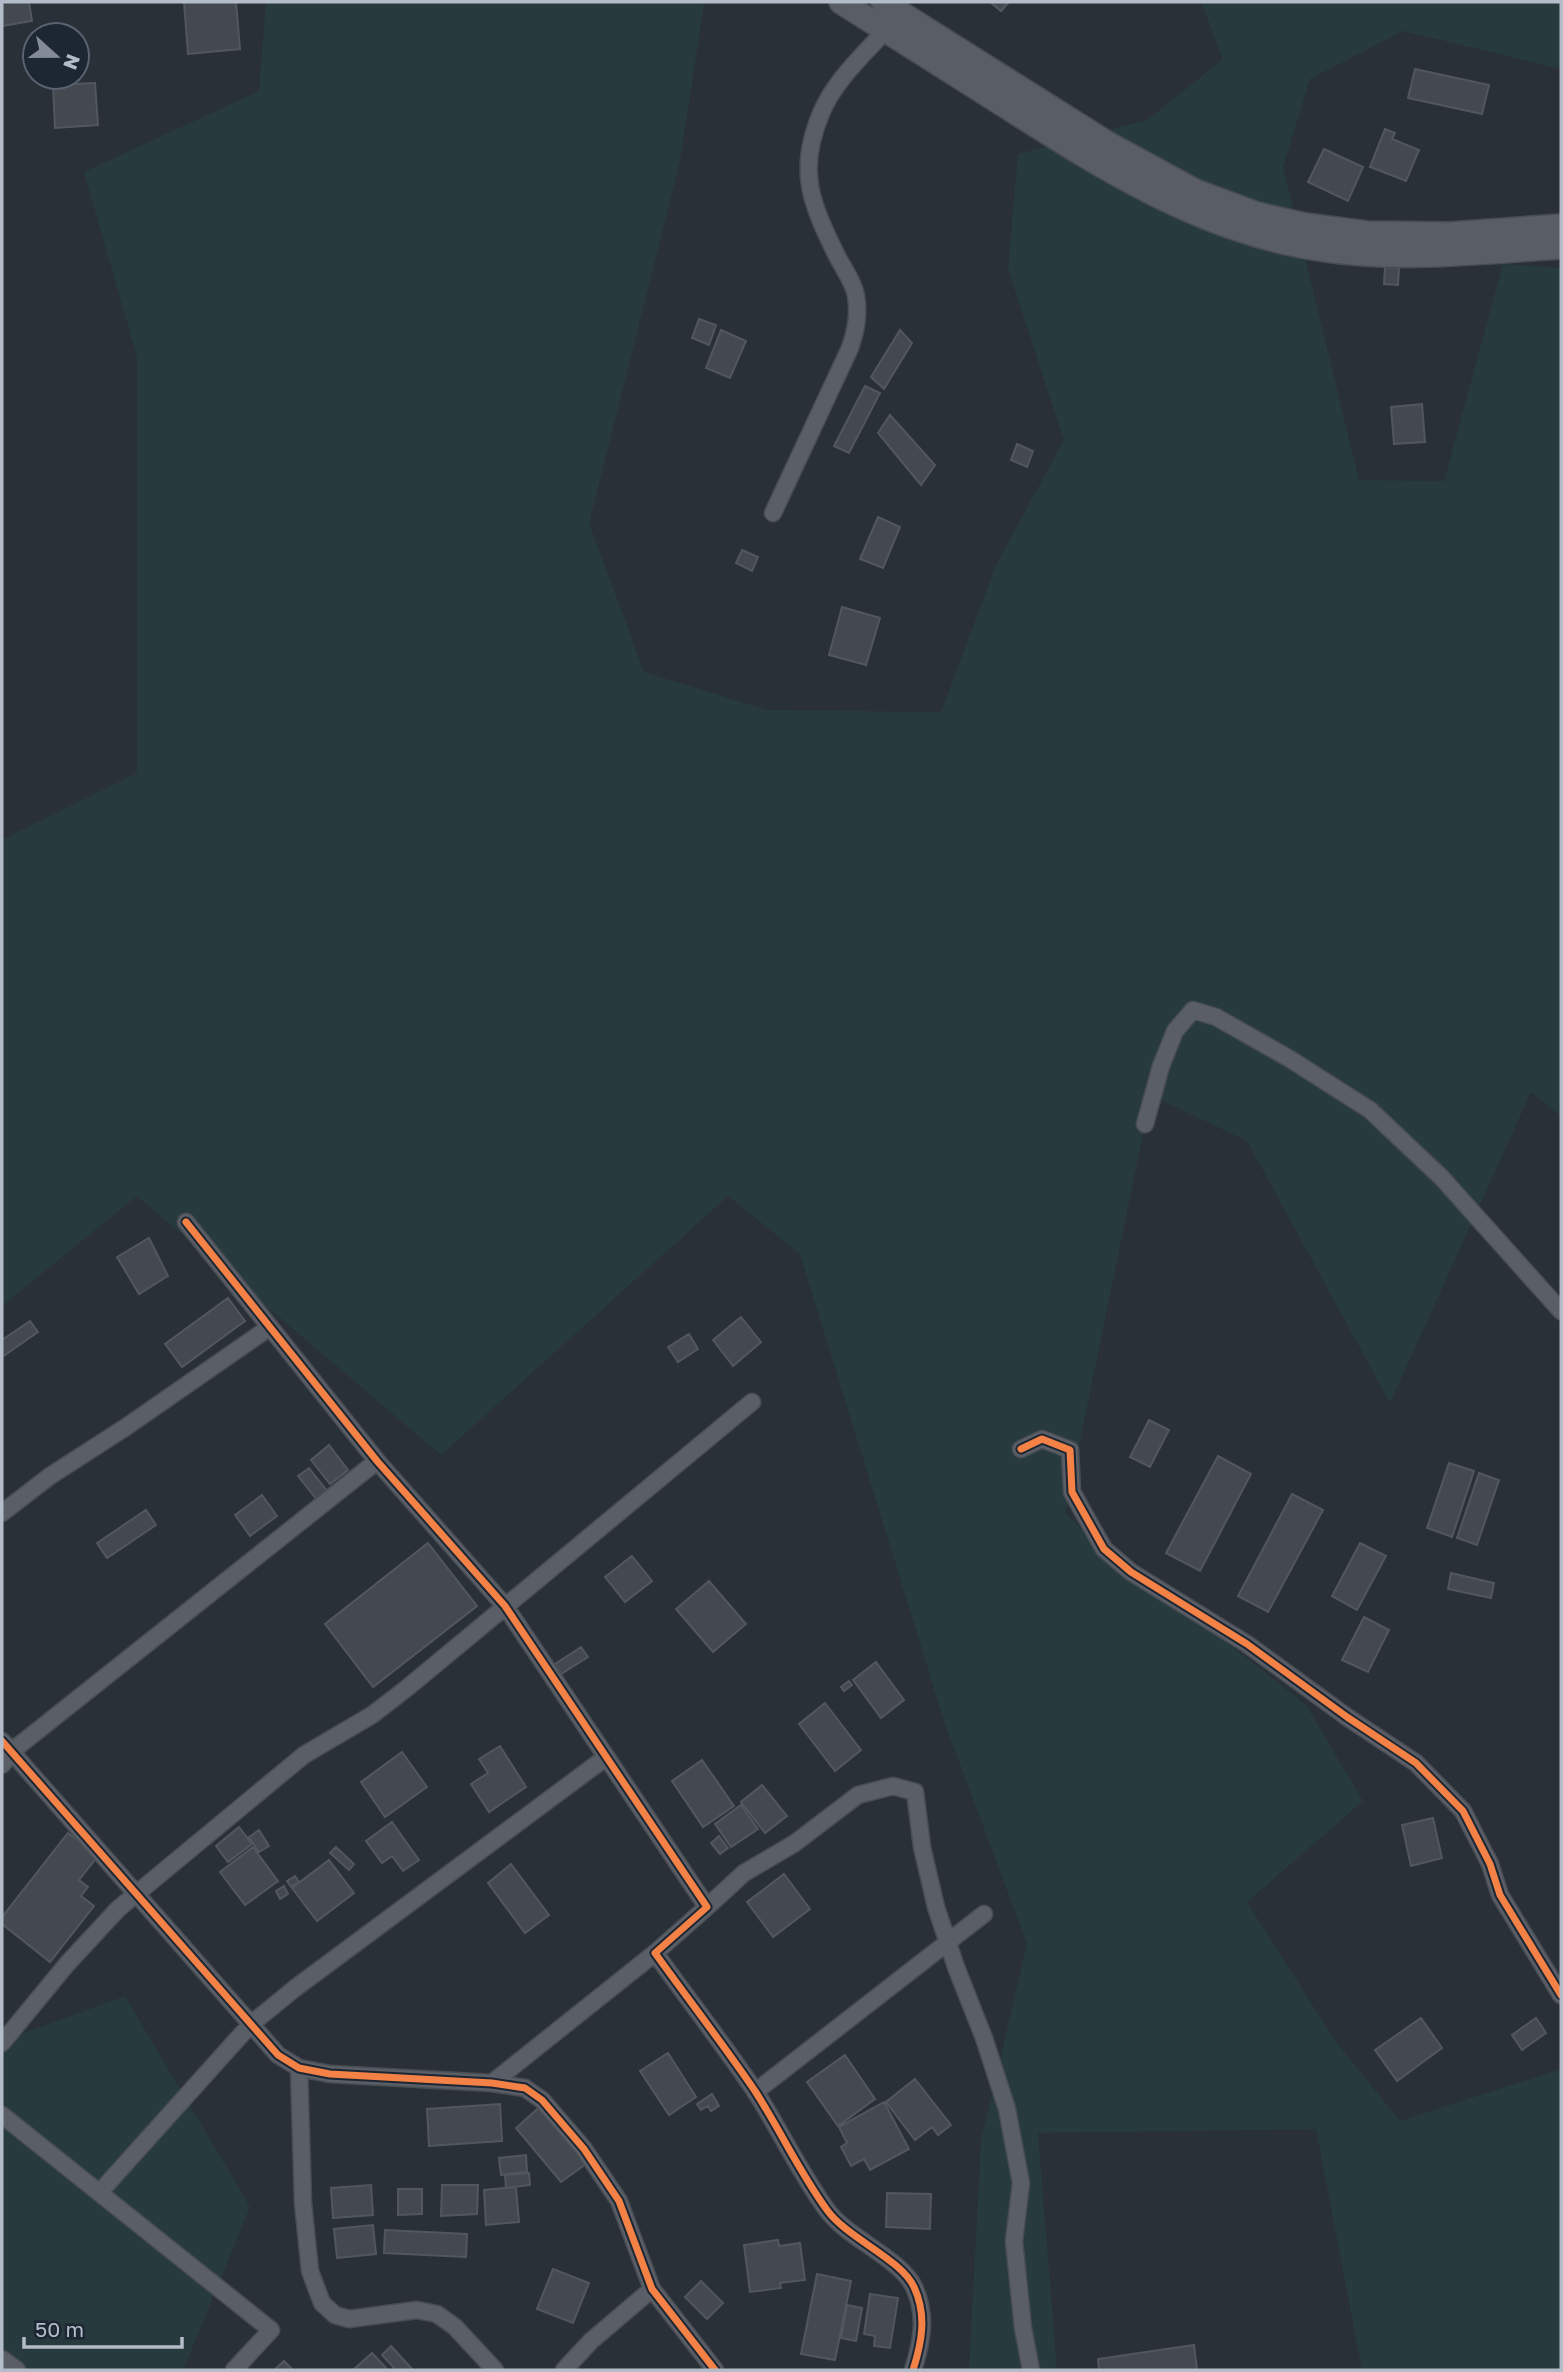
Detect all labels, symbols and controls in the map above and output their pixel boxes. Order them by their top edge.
north arrow [21,21,91,91]
text: N [59,51,86,73]
scale bar [24,2306,182,2350]
text: 50 m [35,2316,84,2342]

